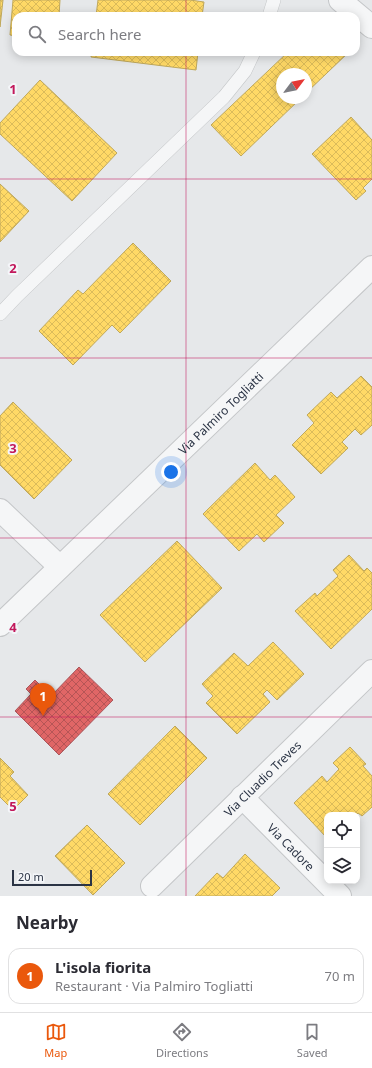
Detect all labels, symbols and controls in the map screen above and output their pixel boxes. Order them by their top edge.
search box [12,12,360,56]
icon: search [26,23,48,45]
text: Search here [58,24,141,44]
north arrow [276,68,312,104]
text: 1 [9,80,17,98]
text: 2 [9,259,17,277]
street label: Via Palmiro Togliatti [174,368,267,458]
text: 3 [9,439,17,457]
your location [161,462,181,482]
text: 4 [9,618,17,636]
pin: 1 [30,683,56,716]
street label: Via Cluadio Treves [220,737,305,820]
text: 5 [9,797,17,815]
map controls [324,812,360,884]
button: locate [324,812,360,848]
street label: Via Cadore [264,819,319,874]
button: layers [324,848,360,884]
scale bar [12,868,92,887]
text: 20 m [18,869,44,884]
text: Nearby [16,911,78,934]
text: L'isola fiorita [55,957,151,977]
text: 1 [26,967,34,985]
text: 70 m [325,967,355,985]
text: Restaurant · Via Palmiro Togliatti [55,977,253,995]
tab: Map [44,1021,67,1060]
tab: Directions [156,1021,208,1060]
tab: Saved [297,1021,328,1060]

